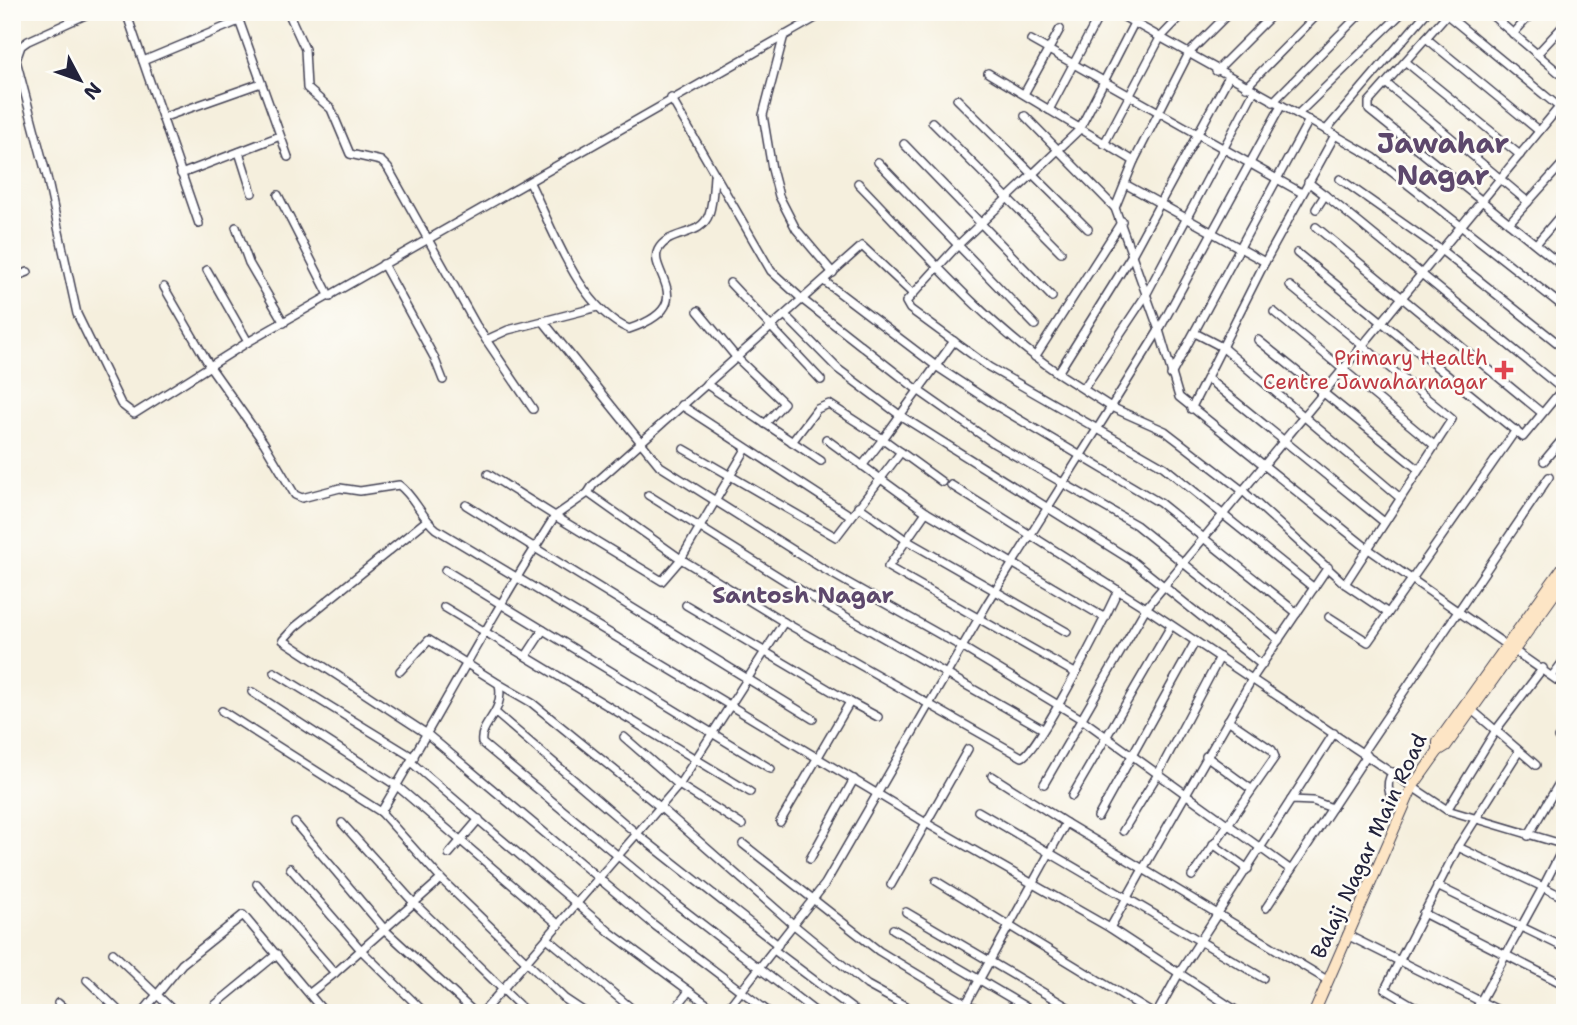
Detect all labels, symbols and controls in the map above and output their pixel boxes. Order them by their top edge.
north arrow [46,46,116,116]
text: N [78,77,107,105]
district label: Jawahar Nagar [1377,124,1509,194]
place label: Primary Health Centre Jawaharnagar [1263,344,1488,396]
marker: Primary Health Centre Jawaharnagar [1494,360,1514,380]
district label: Santosh Nagar [712,580,894,610]
street label: Balaji Nagar Main Road [1304,729,1434,963]

